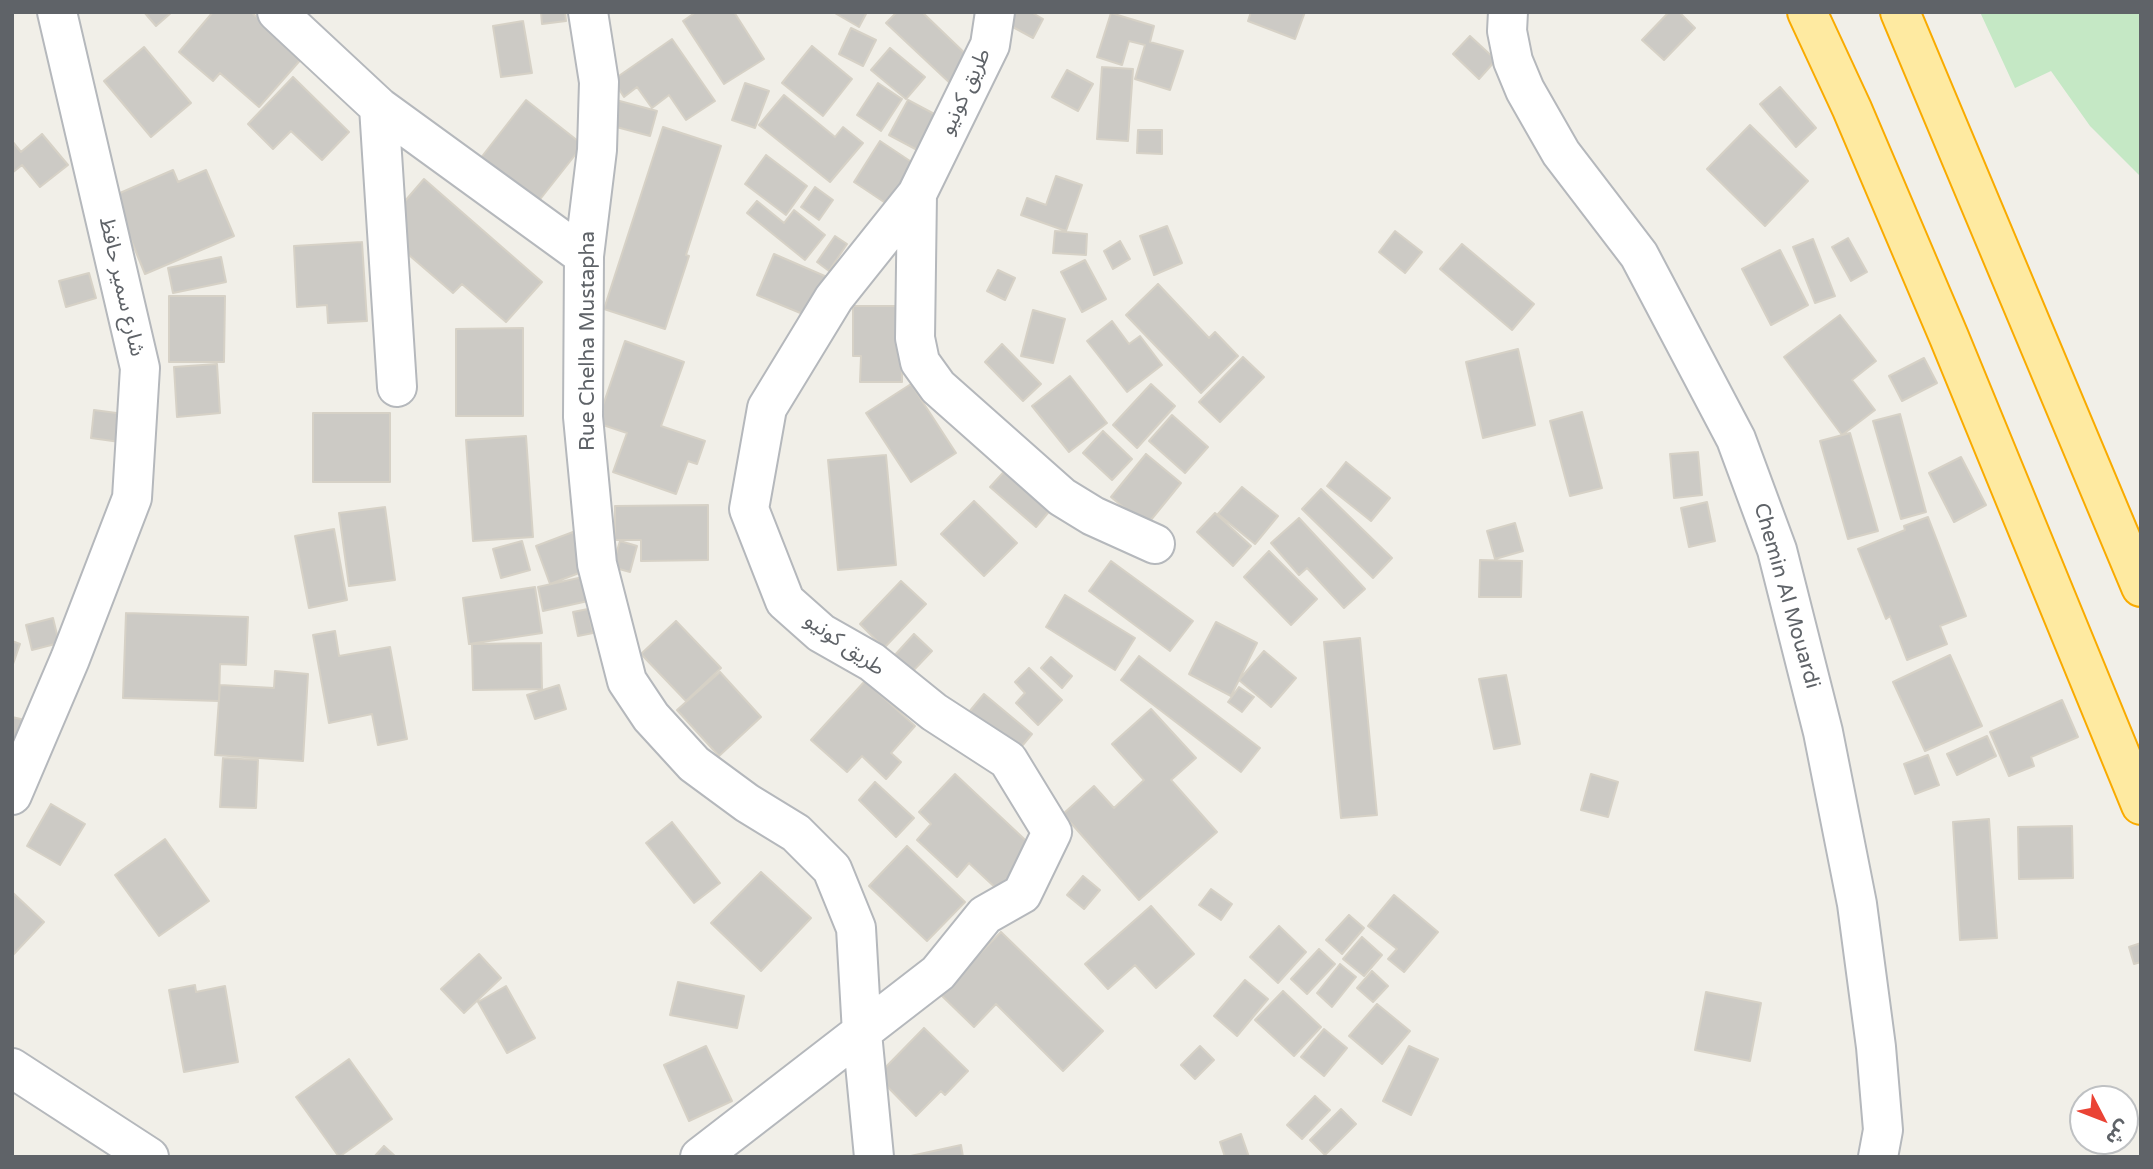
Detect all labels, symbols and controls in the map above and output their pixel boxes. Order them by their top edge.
street label: طريق كونيو [935,45,997,139]
street label: شارع سمير حافظ [93,215,149,359]
street label: Rue Chelha Mustapha [575,231,601,451]
street label: Chemin Al Mouardi [1747,500,1825,692]
street label: طريق كونيو [799,608,889,682]
north arrow [2069,1085,2139,1155]
text: ش [2101,1116,2135,1150]

